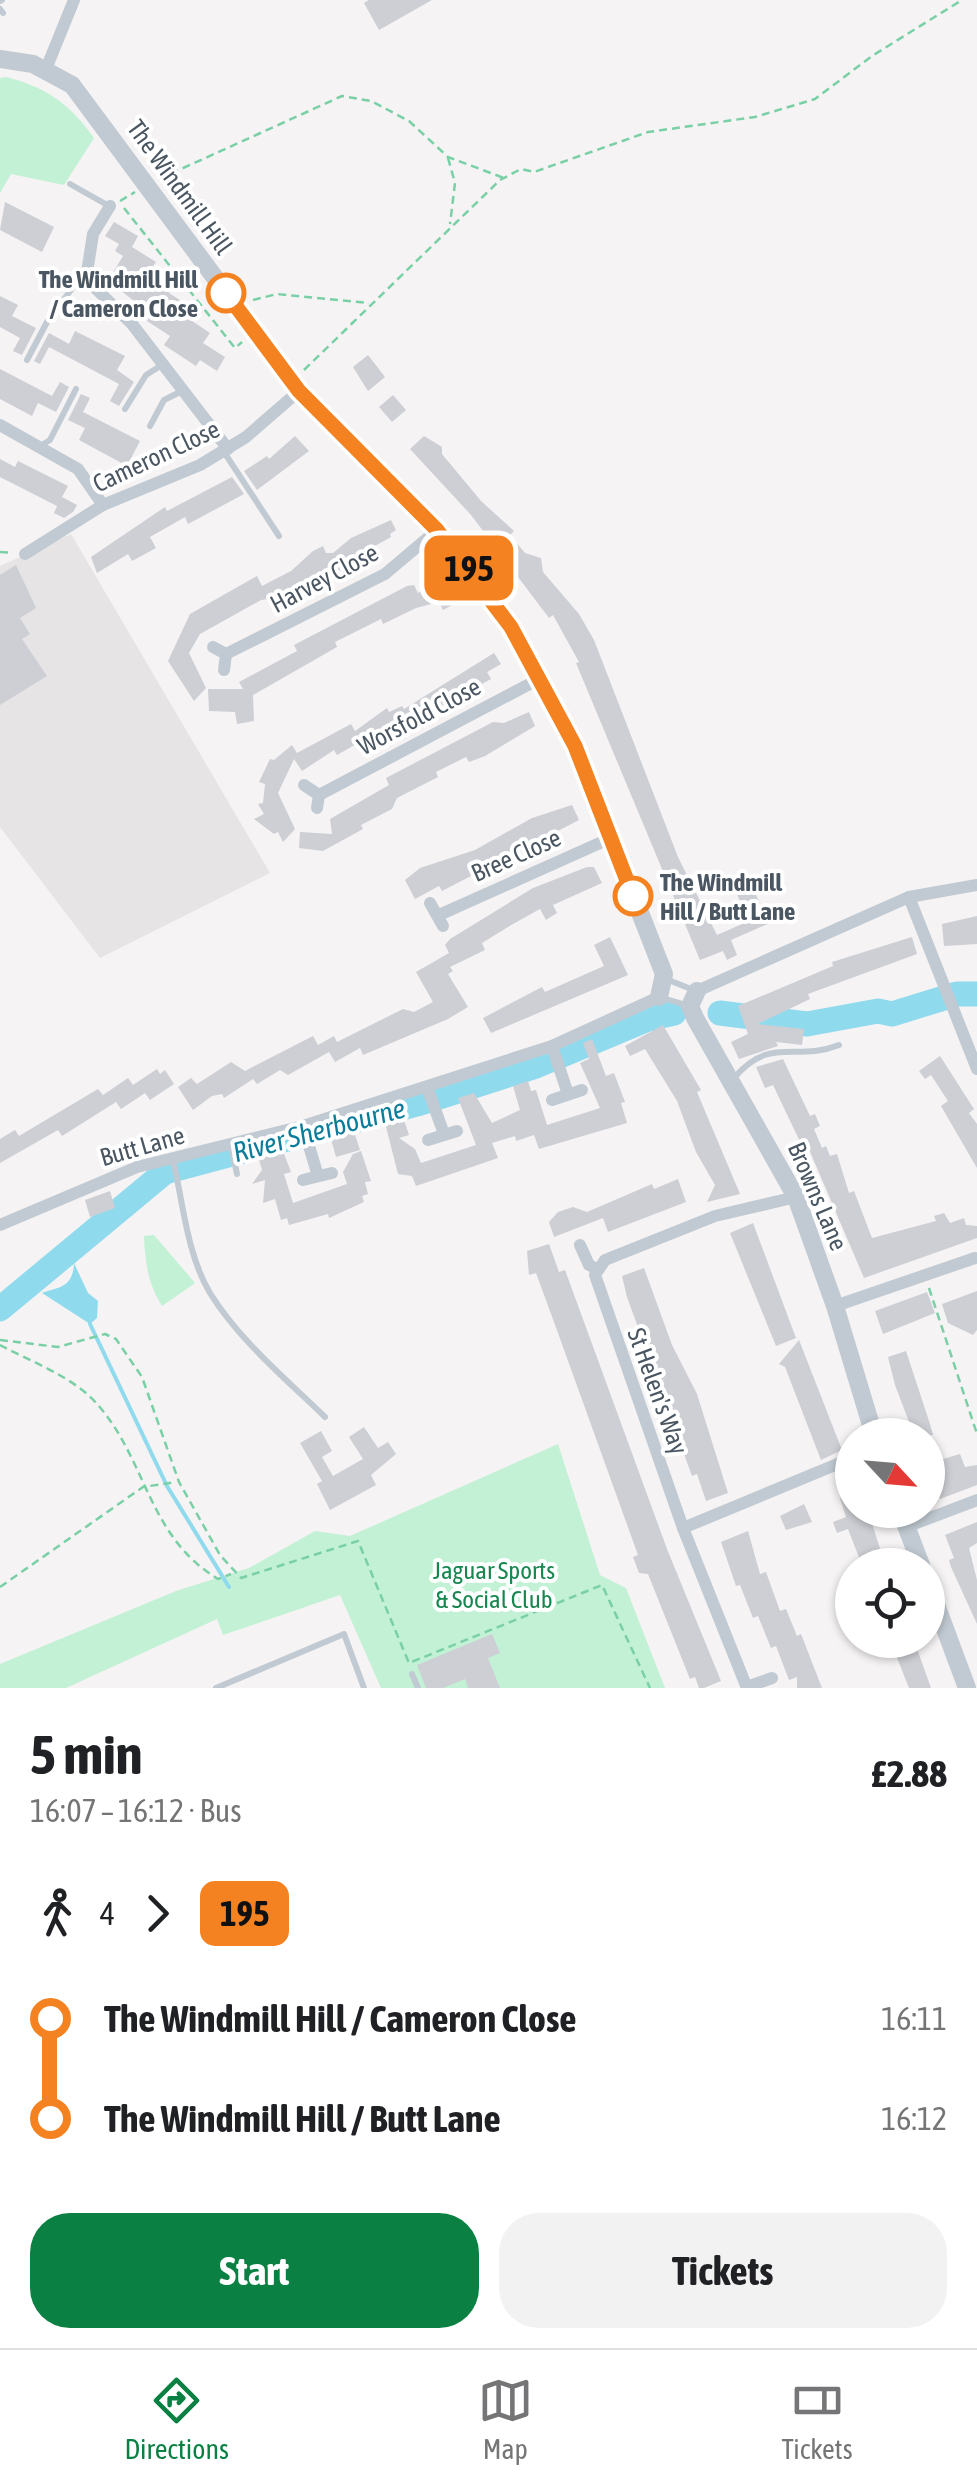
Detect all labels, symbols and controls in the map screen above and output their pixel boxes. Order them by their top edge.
street label: The Windmill Hill [122,114,238,260]
place label: The Windmill Hill / Cameron Close [39,265,198,322]
marker: The Windmill Hill / Cameron Close [207,274,245,312]
street label: Cameron Close [88,414,224,498]
line badge: 195 [412,536,526,600]
street label: Harvey Close [265,538,383,618]
text: 195 [444,548,494,588]
street label: Worsfold Close [353,672,485,760]
street label: Bree Close [467,823,565,887]
place label: The Windmill Hill / Butt Lane [660,868,795,925]
marker: The Windmill Hill / Butt Lane [614,877,652,915]
water label: River Sherbourne [229,1092,409,1168]
street label: Butt Lane [97,1121,187,1171]
street label: Browns Lane [783,1138,853,1254]
street label: St Helen's Way [622,1324,694,1458]
north arrow [835,1418,945,1528]
map controls [835,1418,945,1658]
button: locate [835,1548,945,1658]
park label: Jaguar Sports & Social Club [433,1556,555,1613]
text: 5 min [30,1723,142,1786]
text: £2.88 [871,1752,947,1795]
text: 16:07 – 16:12 · Bus [30,1792,241,1829]
icon: walk [30,1886,85,1941]
icon: forward [130,1886,185,1941]
text: 195 [220,1893,269,1933]
text: 4 [100,1895,115,1932]
text: The Windmill Hill / Cameron Close [104,1997,577,2040]
text: 16:11 [881,2000,947,2037]
text: The Windmill Hill / Butt Lane [104,2097,501,2140]
text: 16:12 [881,2100,947,2137]
button: Start [30,2213,479,2328]
button: Tickets [499,2213,947,2328]
tab: Directions [124,2373,229,2465]
tab: Map [478,2373,533,2465]
tab: Tickets [782,2373,853,2465]

